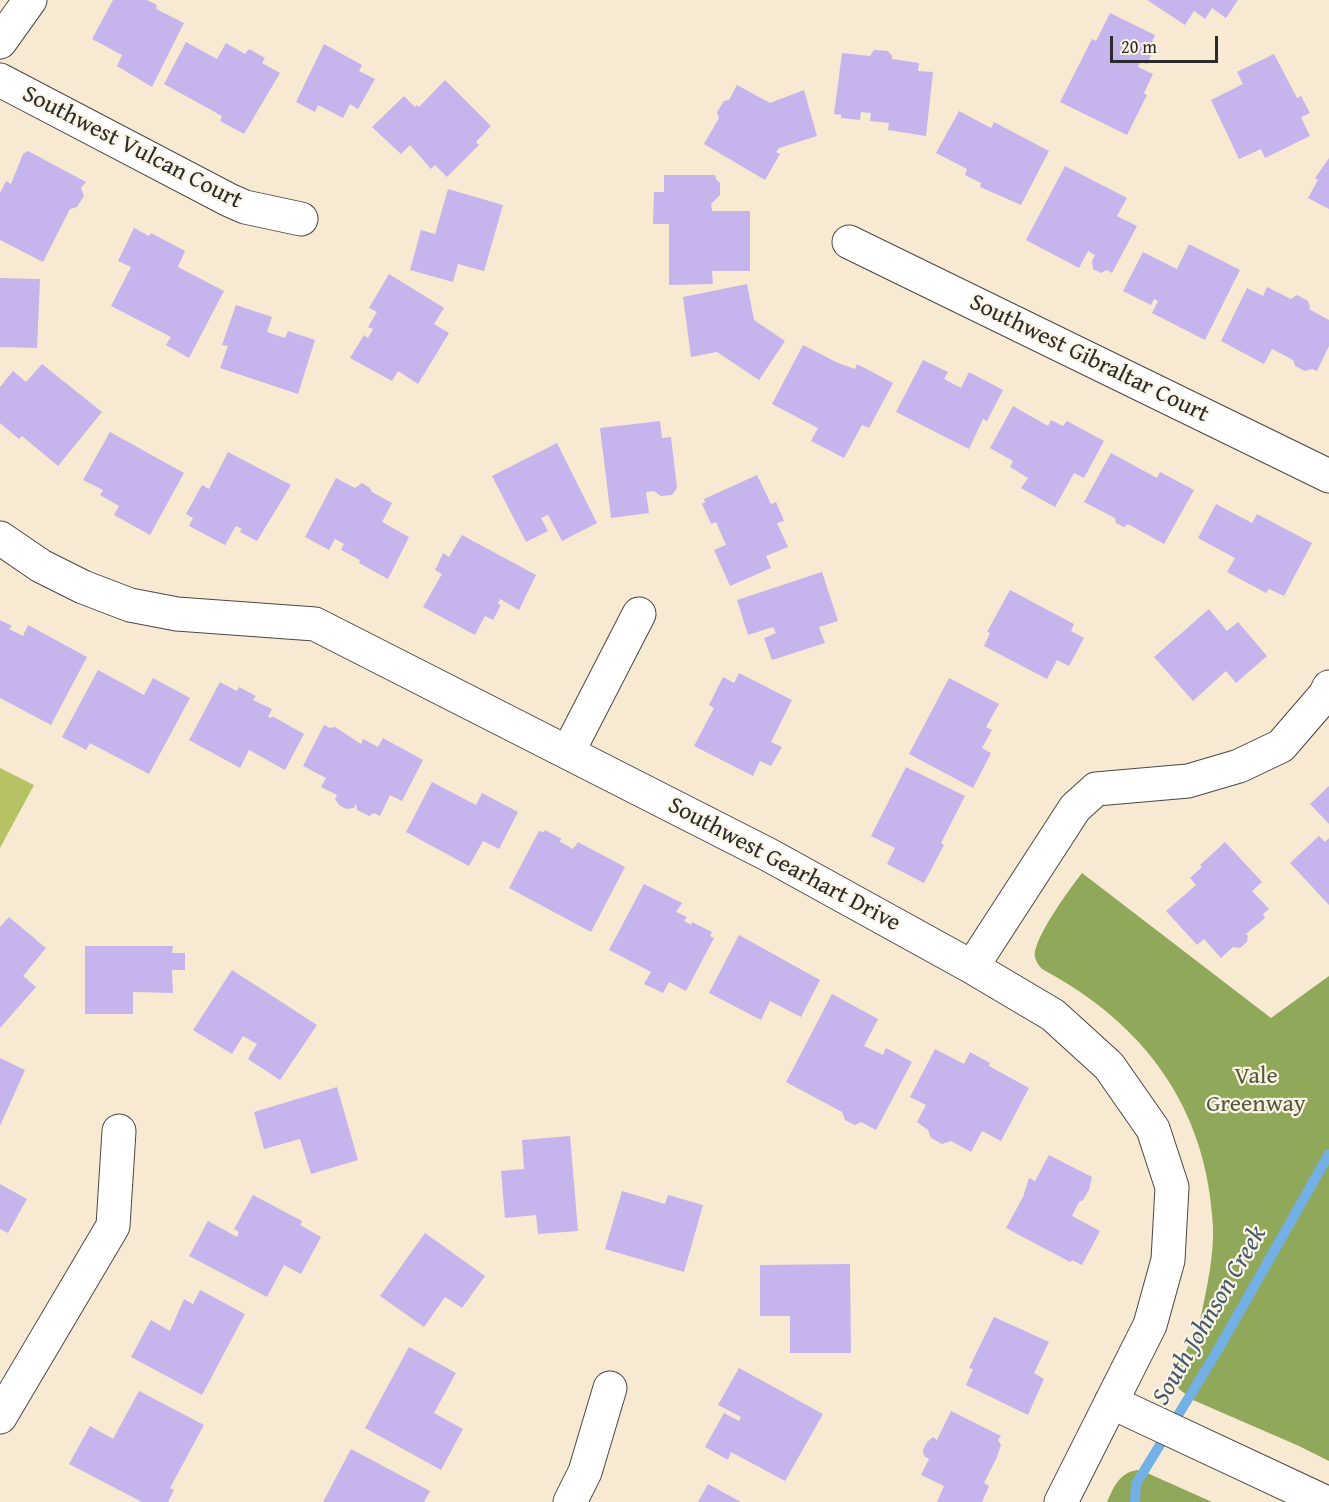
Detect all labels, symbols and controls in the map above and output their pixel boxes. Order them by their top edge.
scale bar [1113,24,1221,62]
text: 20 m [1121,33,1157,60]
street label: Southwest Vulcan Court [17,80,247,216]
street label: Southwest Gibraltar Court [965,288,1213,430]
street label: Southwest Gearhart Drive [663,791,905,939]
park label: Vale Greenway [1206,1063,1306,1119]
water label: South Johnson Creek [1146,1221,1274,1411]

